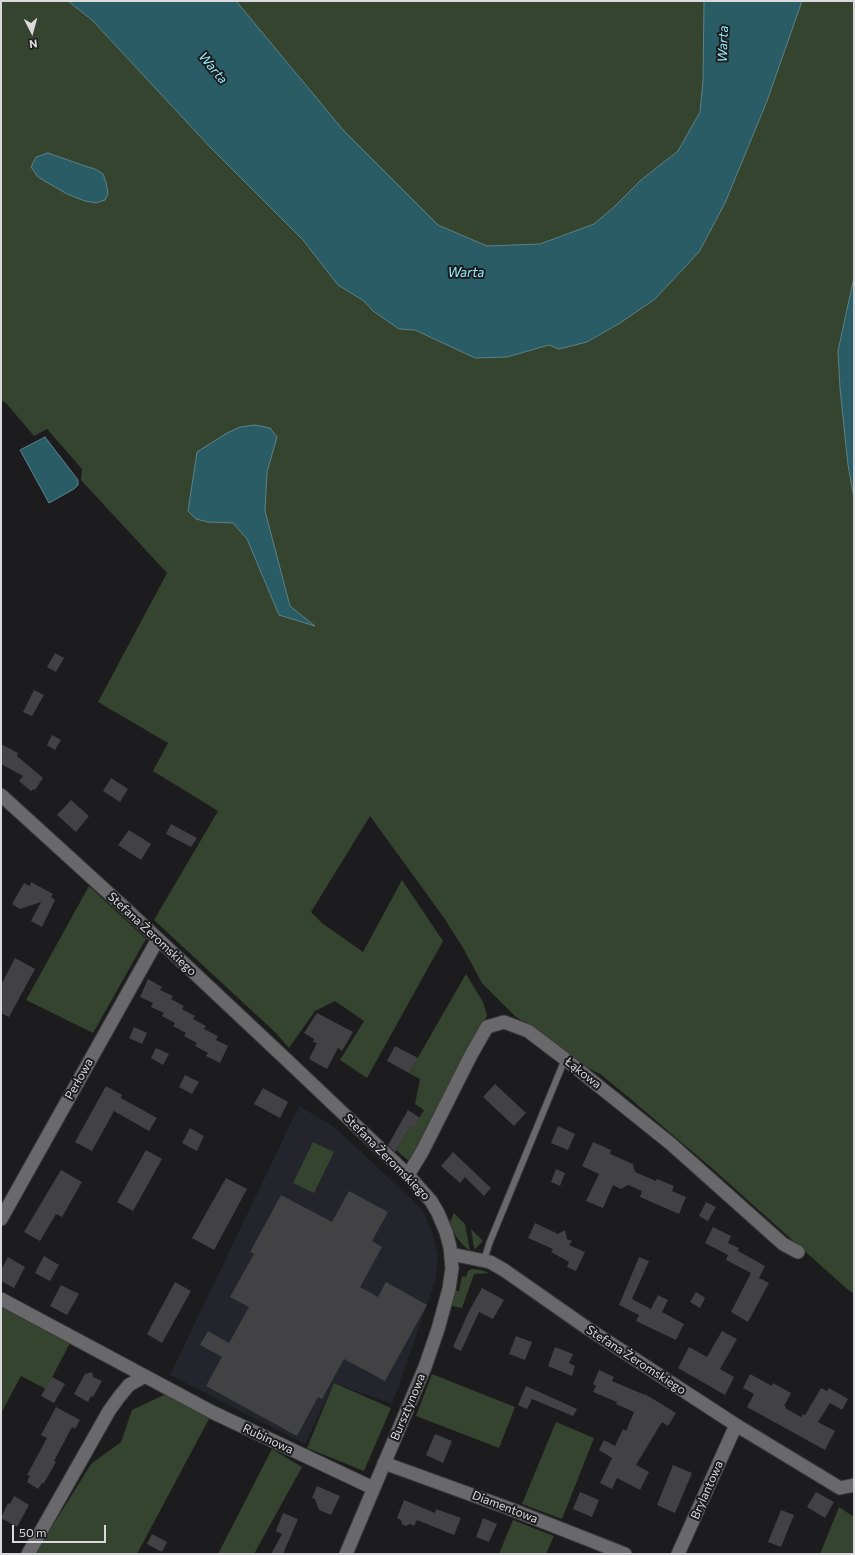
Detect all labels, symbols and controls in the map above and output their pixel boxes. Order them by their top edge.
north arrow [12,12,52,52]
water label: Warta [715,25,731,63]
text: N [29,38,38,51]
water label: Warta [195,49,231,87]
water label: Warta [448,265,484,281]
street label: Stefana Żeromskiego [105,889,199,979]
street label: Łąkowa [562,1054,604,1092]
street label: Perłowa [62,1056,96,1102]
street label: Stefana Żeromskiego [341,1111,433,1203]
street label: Stefana Żeromskiego [583,1322,689,1398]
street label: Bursztynowa [387,1371,429,1443]
street label: Rubinowa [240,1421,296,1457]
street label: Brylantowa [688,1459,726,1521]
street label: Diamentowa [470,1488,540,1526]
scale bar [14,1517,108,1543]
text: 50 m [19,1525,47,1539]

